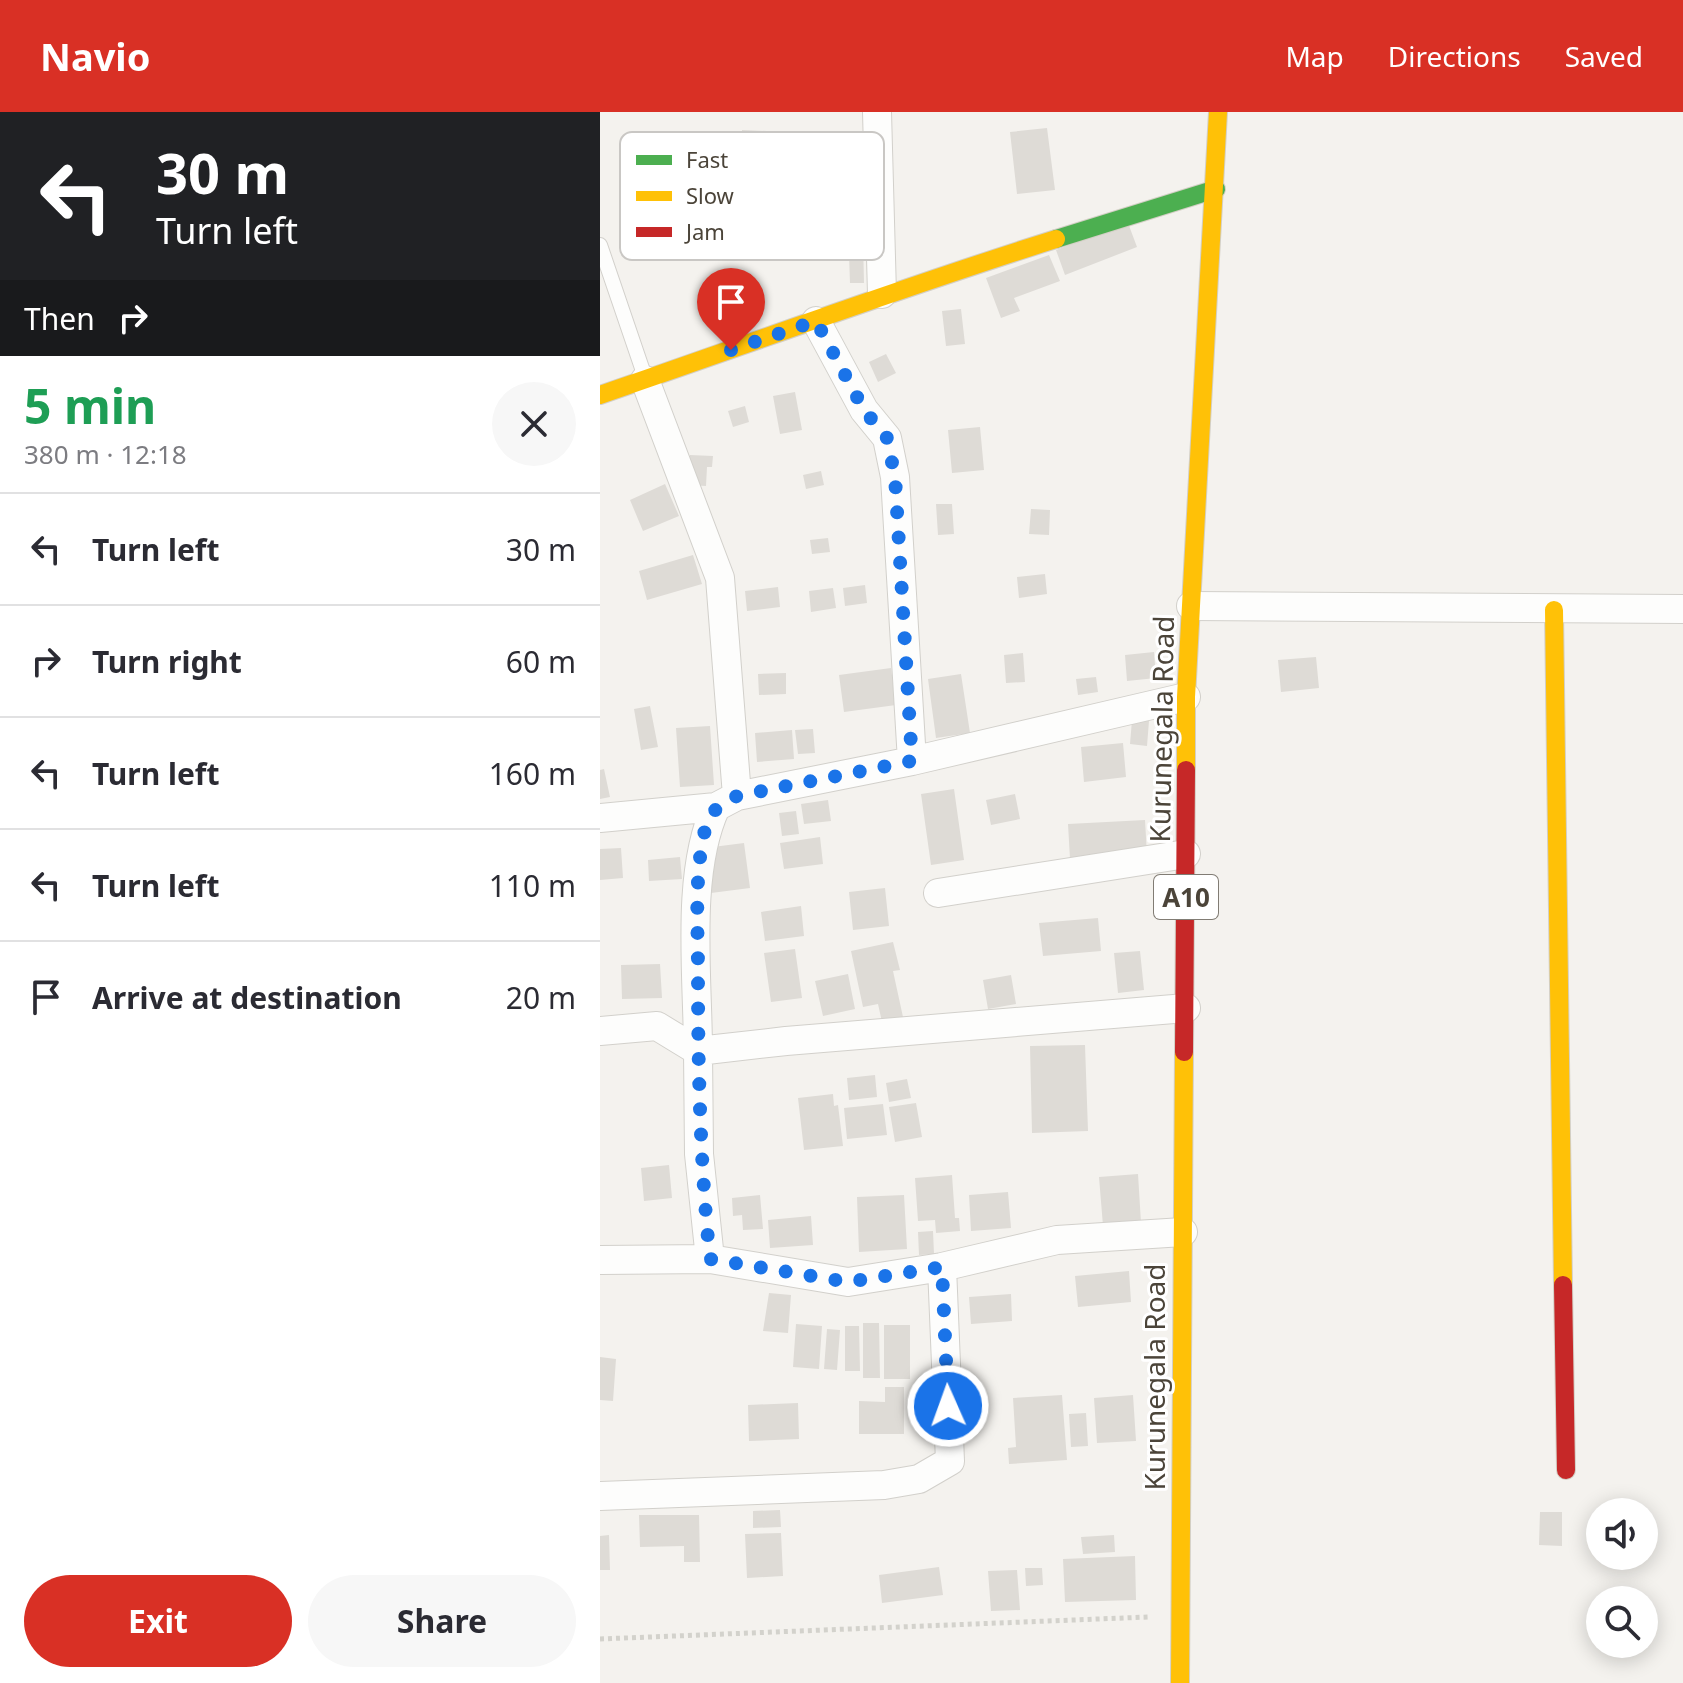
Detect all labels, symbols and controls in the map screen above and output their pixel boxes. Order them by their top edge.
text: Navio [40,30,150,82]
text: Map [1285,37,1344,75]
text: Directions [1388,37,1521,75]
text: Saved [1565,37,1643,75]
legend [620,132,884,260]
text: 30 m [156,134,289,210]
icon: left [24,144,128,248]
text: Fast [686,144,728,174]
text: Slow [686,180,735,210]
text: Turn left [156,206,298,255]
text: Jam [684,216,725,246]
pin [697,268,765,350]
icon: arrive [709,280,753,324]
icon: right [111,296,155,340]
text: Then [24,298,95,339]
text: 5 min [24,373,156,438]
button: close [492,382,576,466]
text: 380 m · 12:18 [24,436,187,472]
icon: left [24,527,68,571]
text: Turn left [92,529,220,570]
text: 30 m [506,529,576,570]
street label: Kurunegala Road [1140,615,1182,843]
icon: right [24,639,68,683]
text: Turn right [92,641,242,682]
text: 60 m [506,641,576,682]
icon: left [24,751,68,795]
text: Turn left [92,753,220,794]
text: 160 m [489,753,576,794]
icon: left [24,863,68,907]
text: Turn left [92,865,220,906]
text: 110 m [489,865,576,906]
road number: A10 [1154,875,1218,919]
icon: arrive [24,975,68,1019]
text: Arrive at destination [92,977,402,1018]
text: 20 m [506,977,576,1018]
street label: Kurunegala Road [1135,1263,1173,1491]
position arrow [906,1364,990,1448]
map controls [1586,1498,1658,1658]
button: sound [1586,1498,1658,1570]
button: Exit [24,1575,292,1667]
button: Share [308,1575,576,1667]
button: search [1586,1586,1658,1658]

